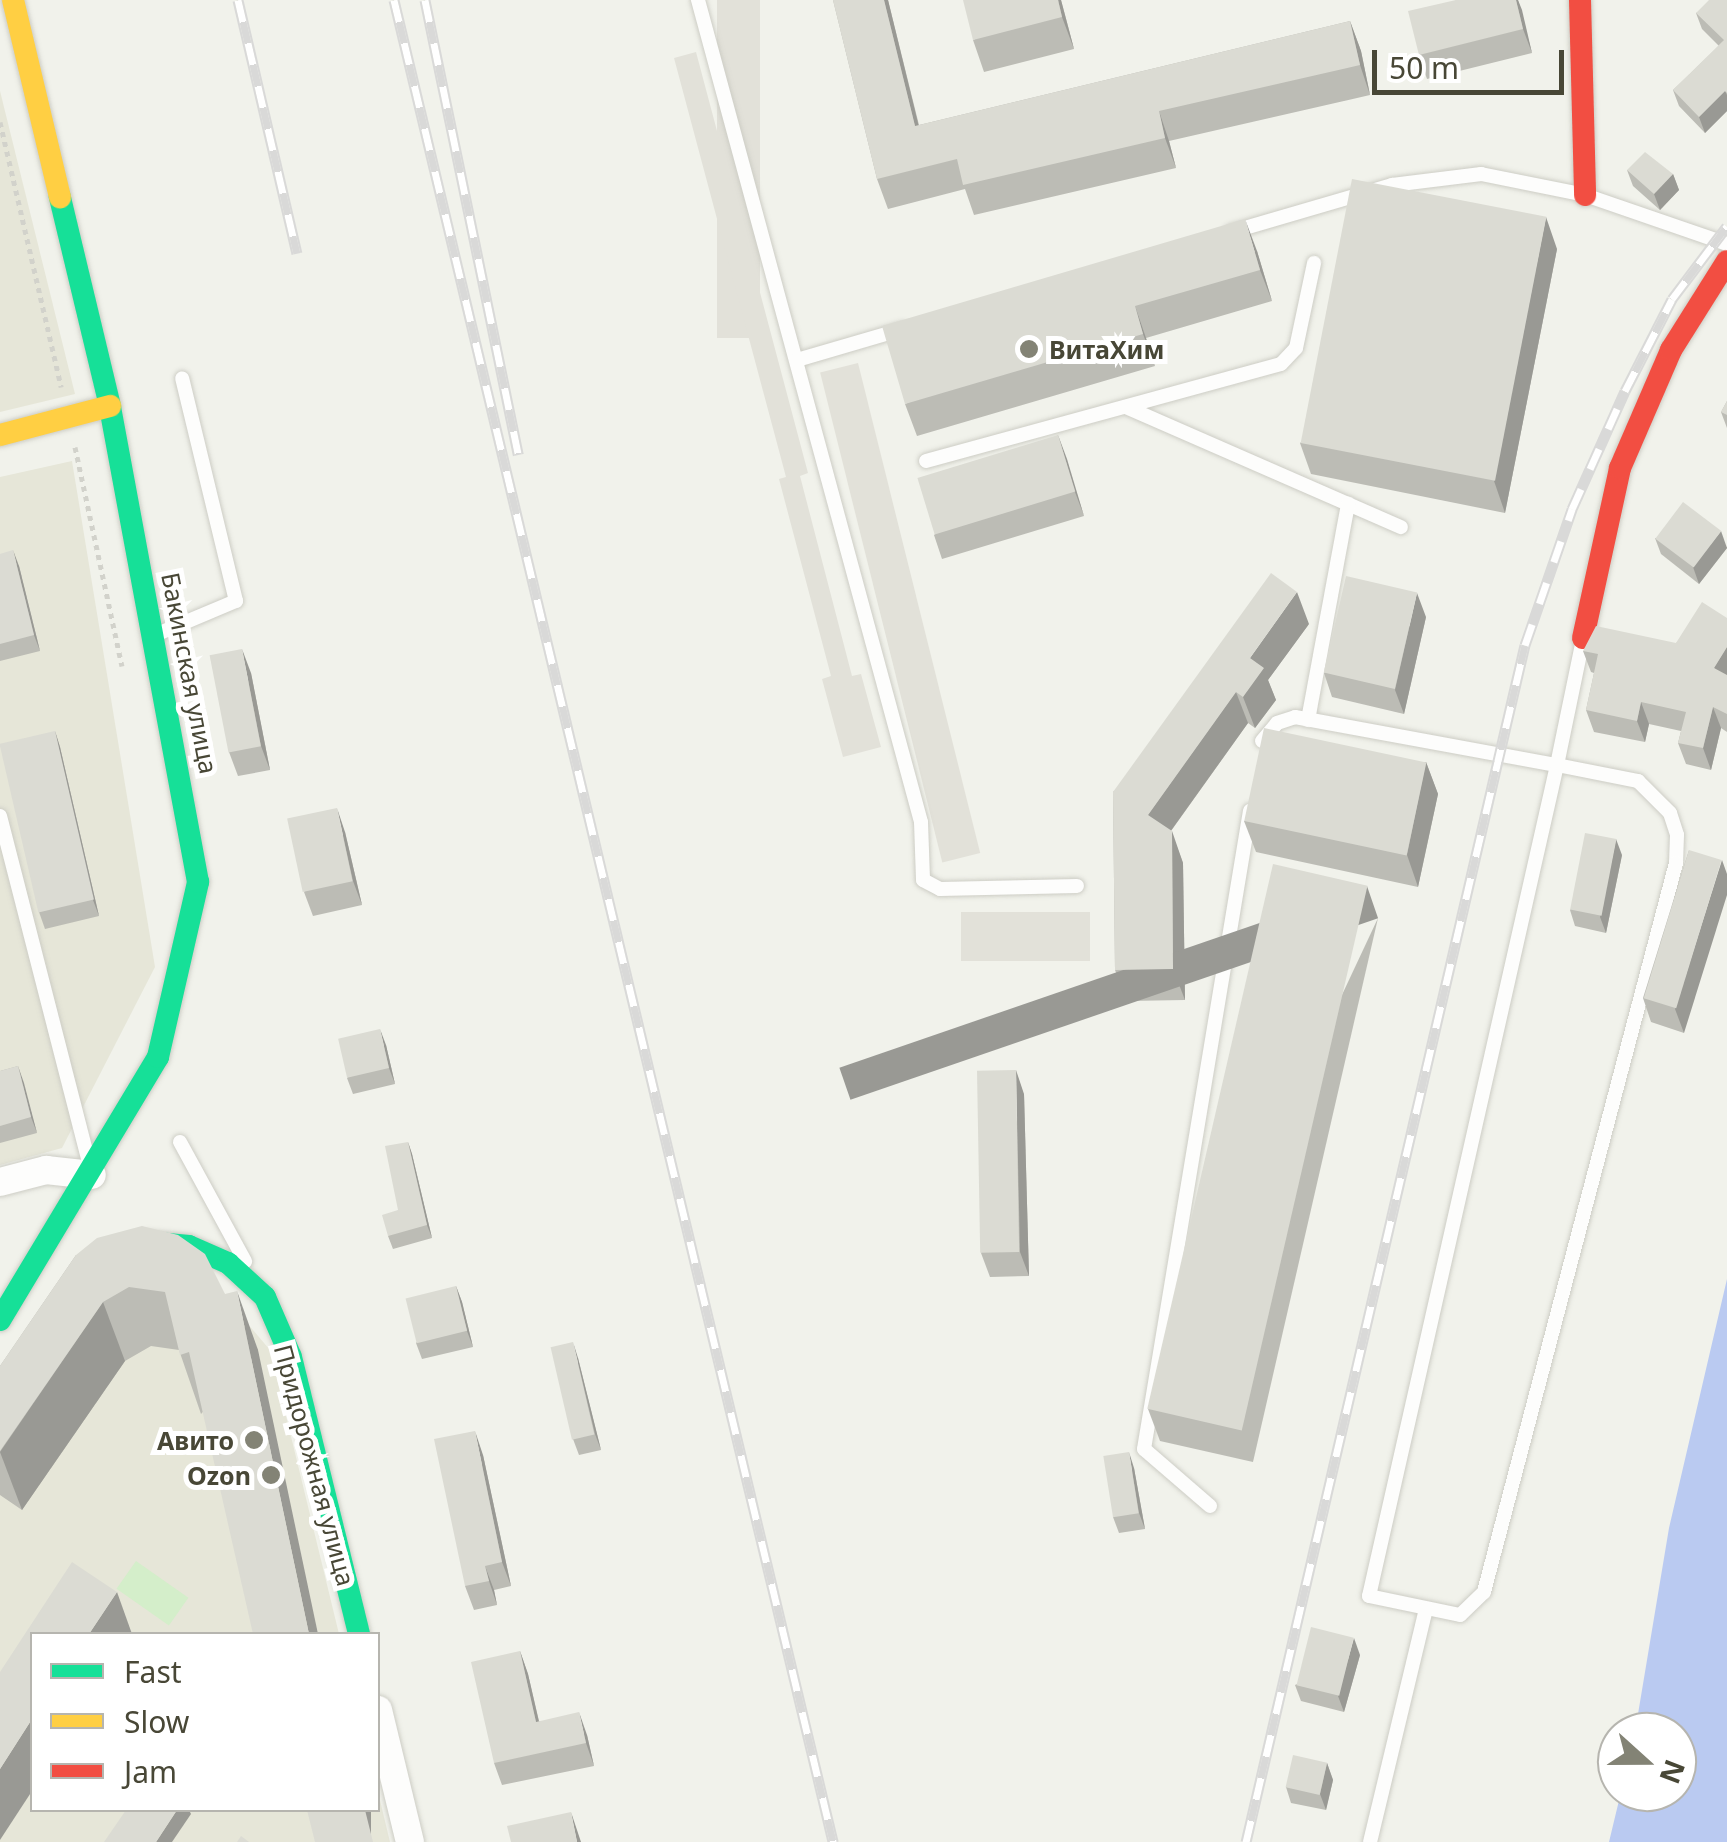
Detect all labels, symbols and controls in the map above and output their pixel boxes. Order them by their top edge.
scale bar [1377,30,1570,92]
text: 50 m [1389,47,1459,88]
place label: ВитаХим [1049,334,1164,364]
marker: ВитаХим [1018,338,1040,360]
street label: Бакинская улица [156,570,224,776]
street label: Придорожная улица [268,1341,362,1589]
place label: Авито [157,1425,234,1455]
marker: Авито [243,1429,265,1451]
place label: Ozon [187,1460,251,1490]
marker: Ozon [260,1464,282,1486]
legend [30,1632,380,1812]
text: Fast [124,1651,182,1692]
text: Slow [124,1701,189,1742]
north arrow [1597,1712,1697,1812]
text: Jam [124,1751,177,1792]
text: N [1651,1755,1695,1789]

